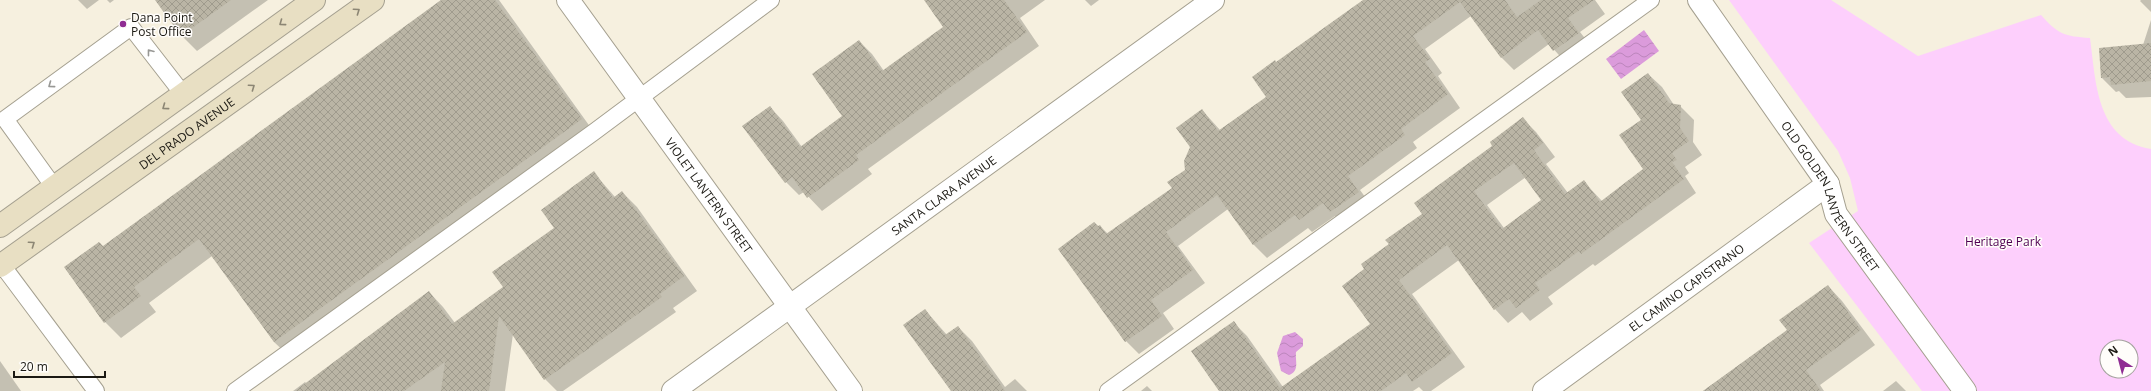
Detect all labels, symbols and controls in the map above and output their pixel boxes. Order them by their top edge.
place label: Dana Point Post Office [131,9,193,40]
one-way arrow [353,9,360,16]
one-way arrow [279,18,286,26]
marker: Dana Point Post Office [118,19,128,29]
one-way arrow [148,50,155,57]
one-way arrow [49,80,56,87]
one-way arrow [247,85,254,92]
street label: DEL PRADO AVENUE [135,93,238,173]
one-way arrow [162,102,169,110]
street label: OLD GOLDEN LANTERN STREET [1778,117,1884,275]
street label: VIOLET LANTERN STREET [662,134,757,257]
street label: SANTA CLARA AVENUE [888,151,1000,239]
park label: Heritage Park [1965,233,2042,250]
street label: EL CAMINO CAPISTRANO [1625,239,1747,335]
one-way arrow [27,241,34,248]
north arrow [2099,339,2139,379]
text: N [2105,342,2121,359]
scale bar [14,353,105,379]
text: 20 m [20,358,48,375]

